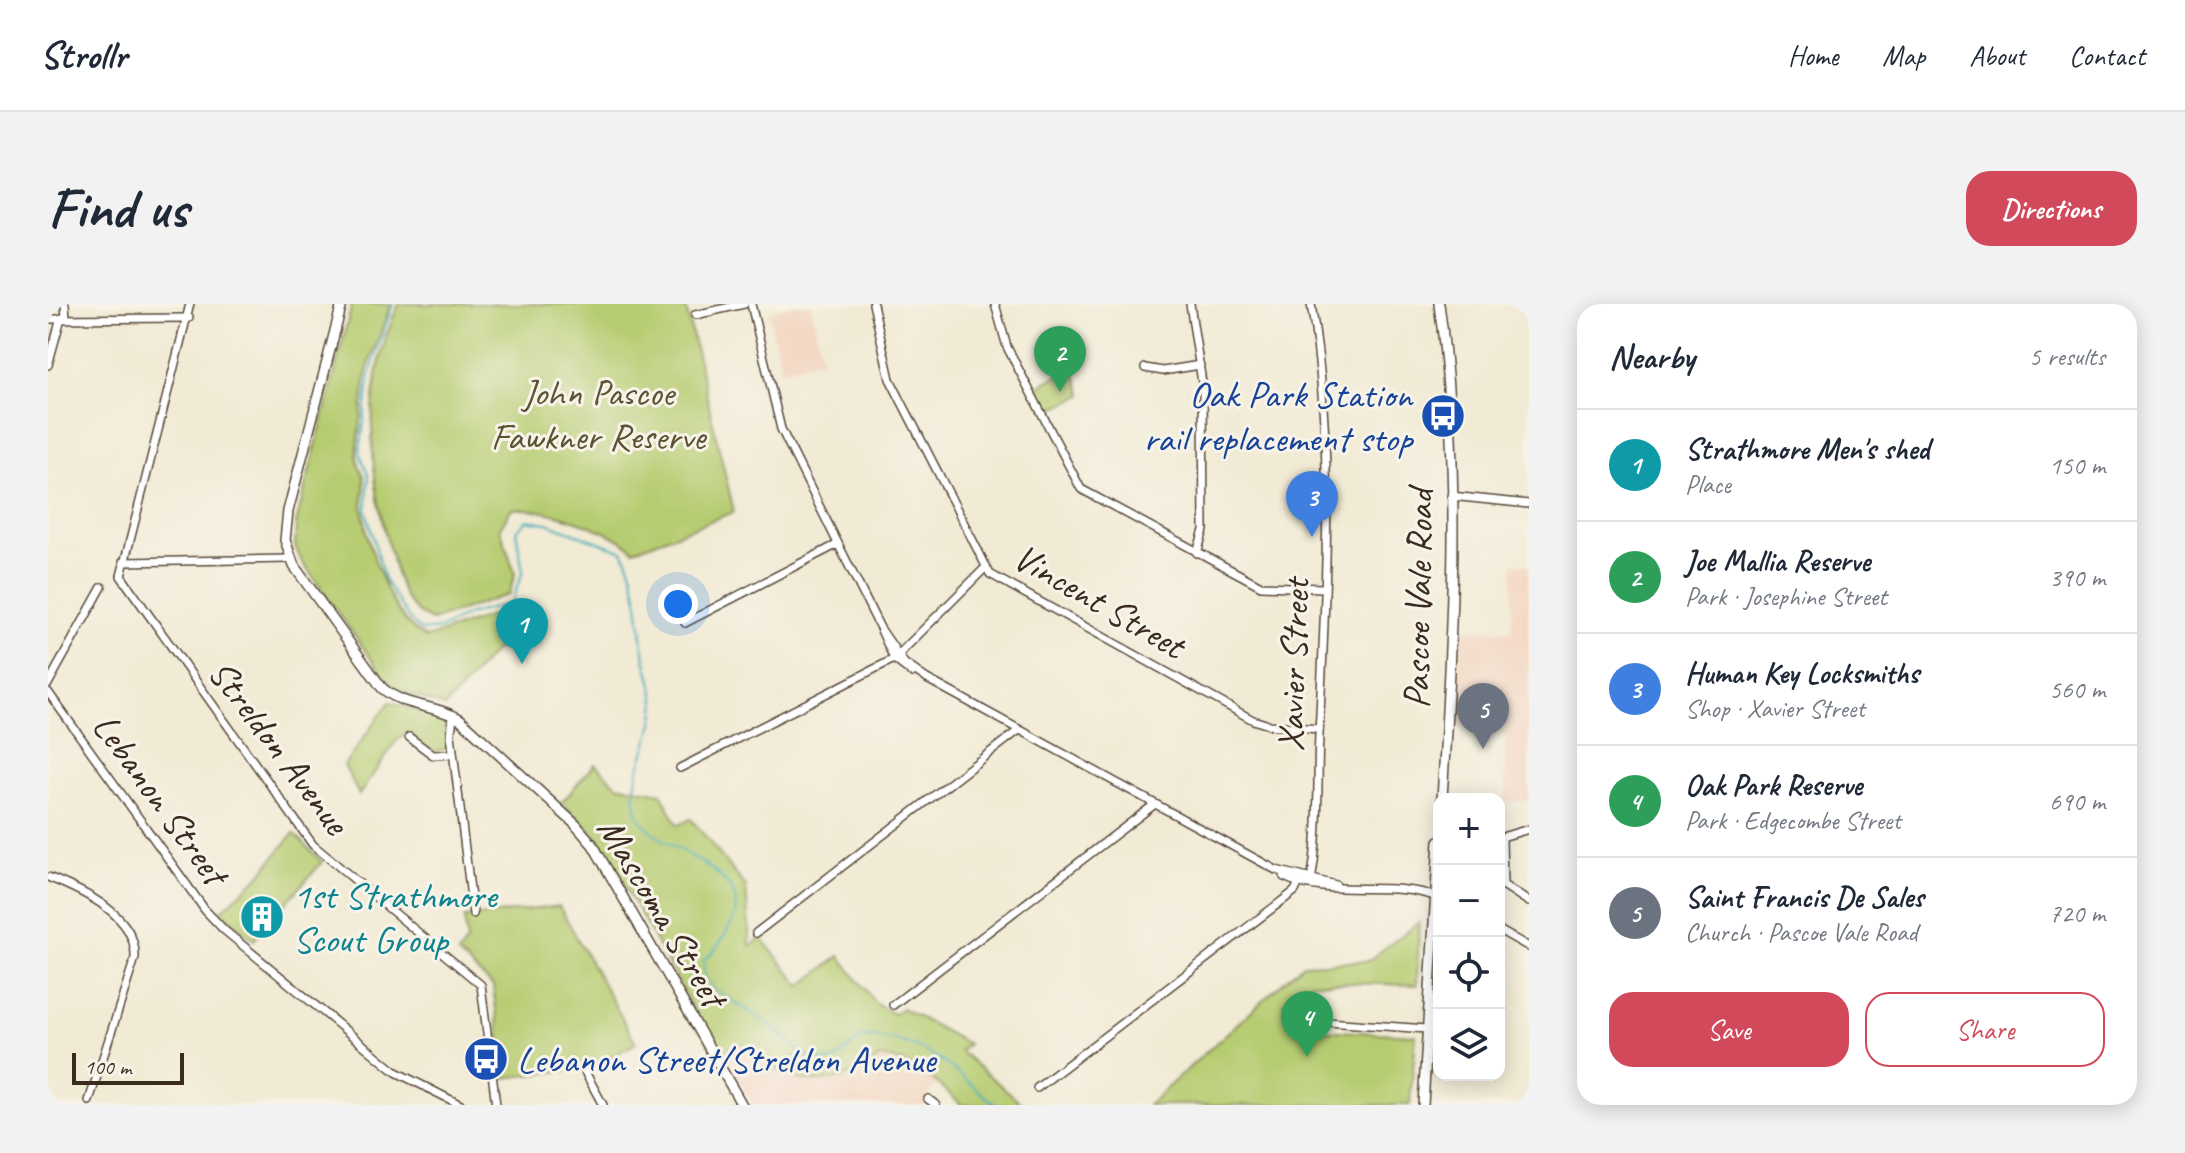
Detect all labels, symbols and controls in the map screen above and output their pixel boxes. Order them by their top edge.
text: Strollr [40,32,127,79]
text: Home [1788,38,1838,73]
text: Map [1882,38,1925,73]
text: About [1969,38,2025,73]
text: Contact [2069,38,2145,73]
button: Directions [1966,171,2137,246]
text: Find us [48,173,188,244]
pin: 2 [1034,326,1086,392]
text: Nearby [1609,335,1695,378]
text: 5 results [2029,340,2105,373]
park label: John Pascoe Fawkner Reserve [491,369,708,460]
place label: Oak Park Station rail replacement stop [1143,371,1415,462]
bus stop icon: Oak Park Station rail replacement stop [1419,392,1467,440]
text: Strathmore Men's shed [1685,430,1929,468]
text: 1 [1629,449,1641,482]
text: 150 m [2049,449,2105,482]
text: Place [1685,468,1731,501]
pin: 3 [1286,471,1338,537]
street label: Pascoe Vale Road [1393,483,1444,709]
street label: Vincent Street [1005,533,1196,670]
text: Joe Mallia Reserve [1685,542,1870,580]
text: 2 [1629,561,1641,594]
text: 390 m [2049,561,2105,594]
street label: Xavier Street [1267,574,1320,752]
text: Park · Josephine Street [1685,580,1887,613]
your location [658,584,698,624]
pin: 1 [496,598,548,664]
street label: Streldon Avenue [198,651,361,846]
text: Human Key Locksmiths [1685,654,1919,692]
text: 3 [1629,673,1641,706]
text: 560 m [2049,673,2105,706]
pin: 5 [1457,683,1509,749]
text: Shop · Xavier Street [1685,692,1865,725]
street label: Lebanon Street [82,704,241,898]
text: Oak Park Reserve [1685,766,1862,804]
text: 4 [1629,785,1641,818]
text: 690 m [2049,785,2105,818]
map controls [1433,793,1505,1081]
button: + [1433,793,1505,865]
text: Park · Edgecombe Street [1685,804,1901,837]
street label: Mascoma Street [587,809,740,1020]
button: − [1433,865,1505,937]
place label: 1st Strathmore Scout Group [293,872,499,963]
text: Saint Francis De Sales [1685,878,1923,916]
building icon: 1st Strathmore Scout Group [238,893,286,941]
text: 5 [1629,897,1641,930]
text: 720 m [2049,897,2105,930]
text: Church · Pascoe Vale Road [1685,916,1917,949]
button: locate [1433,937,1505,1009]
pin: 4 [1281,991,1333,1057]
button: Save [1609,992,1849,1067]
button: Share [1865,992,2105,1067]
button: layers [1433,1009,1505,1081]
bus stop icon: Lebanon Street/Streldon Avenue [462,1035,510,1083]
place label: Lebanon Street/Streldon Avenue [517,1036,938,1083]
scale bar [72,1049,184,1085]
text: 100 m [84,1053,131,1081]

